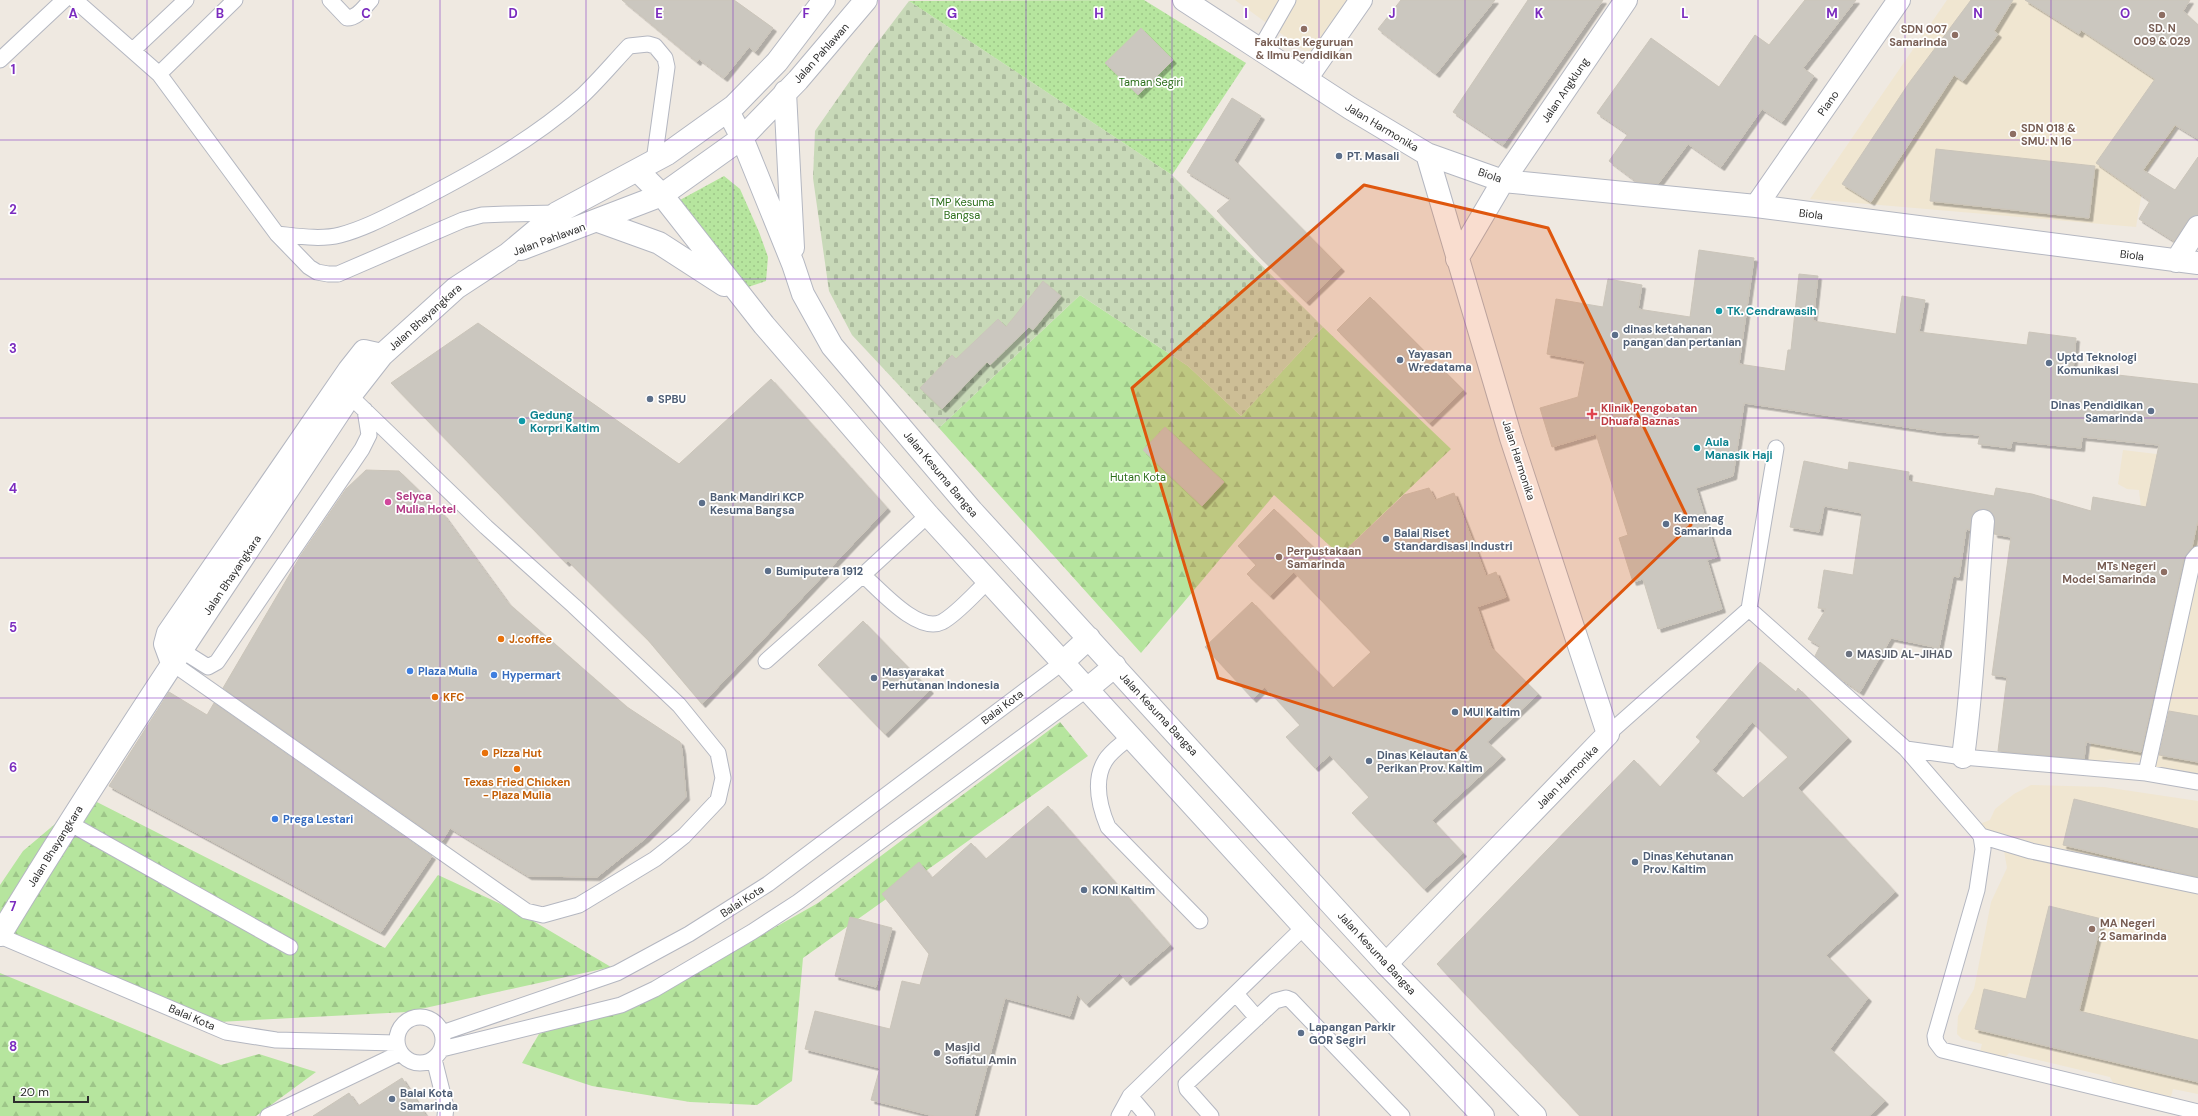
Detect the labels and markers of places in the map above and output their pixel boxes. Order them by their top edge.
marker: SD. N 009 & 029 [2157,10,2167,20]
place label: SD. N 009 & 029 [2133,21,2191,48]
place label: SDN 007 Samarinda [1889,22,1947,49]
marker: Fakultas Keguruan & Ilmu Pendidikan [1299,24,1309,34]
marker: SDN 007 Samarinda [1950,30,1960,40]
place label: Fakultas Keguruan & Ilmu Pendidikan [1255,35,1354,62]
place label: SDN 018 & SMU. N 16 [2021,121,2076,148]
marker: SDN 018 & SMU. N 16 [2008,129,2018,139]
place label: PT. Masali [1347,149,1399,163]
marker: PT. Masali [1334,151,1344,161]
place label: TK. Cendrawasih [1727,304,1817,318]
marker: TK. Cendrawasih [1714,306,1724,316]
place label: dinas ketahanan pangan dan pertanian [1623,322,1742,349]
marker: dinas ketahanan pangan dan pertanian [1610,330,1620,340]
place label: Yayasan Wredatama [1408,347,1472,374]
place label: Uptd Teknologi Komunikasi [2057,350,2137,377]
marker: Yayasan Wredatama [1395,355,1405,365]
marker: Uptd Teknologi Komunikasi [2044,358,2054,368]
place label: SPBU [658,392,686,406]
marker: SPBU [645,394,655,404]
place label: Dinas Pendidikan Samarinda [2051,398,2143,425]
place label: Klinik Pengobatan Dhuafa Baznas [1601,401,1698,428]
marker: Dinas Pendidikan Samarinda [2146,406,2156,416]
place label: Gedung Korpri Kaltim [530,408,600,435]
marker: Klinik Pengobatan Dhuafa Baznas [1586,408,1598,420]
marker: Gedung Korpri Kaltim [517,416,527,426]
place label: Aula Manasik Haji [1705,435,1773,462]
marker: Aula Manasik Haji [1692,443,1702,453]
place label: Selyca Mulia Hotel [396,489,456,516]
place label: Bank Mandiri KCP Kesuma Bangsa [710,490,804,517]
marker: Selyca Mulia Hotel [383,497,393,507]
marker: Bank Mandiri KCP Kesuma Bangsa [697,498,707,508]
place label: Kemenag Samarinda [1674,511,1732,538]
marker: Kemenag Samarinda [1661,519,1671,529]
place label: Balai Riset Standardisasi Industri [1394,526,1512,553]
marker: Balai Riset Standardisasi Industri [1381,534,1391,544]
place label: Perpustakaan Samarinda [1287,544,1362,571]
marker: Perpustakaan Samarinda [1274,552,1284,562]
place label: MTs Negeri Model Samarinda [2062,559,2156,586]
place label: Bumiputera 1912 [776,564,863,578]
marker: Bumiputera 1912 [763,566,773,576]
marker: MTs Negeri Model Samarinda [2159,567,2169,577]
place label: J.coffee [509,632,552,646]
marker: J.coffee [496,634,506,644]
place label: MASJID AL-JIHAD [1857,647,1953,661]
marker: MASJID AL-JIHAD [1844,649,1854,659]
place label: Plaza Mulia [418,664,477,678]
place label: Masyarakat Perhutanan Indonesia [882,665,999,692]
marker: Plaza Mulia [405,666,415,676]
place label: Hypermart [502,668,561,682]
marker: Hypermart [489,670,499,680]
marker: Masyarakat Perhutanan Indonesia [869,673,879,683]
place label: KFC [443,690,464,704]
marker: KFC [430,692,440,702]
place label: MUI Kaltim [1463,705,1520,719]
marker: MUI Kaltim [1450,707,1460,717]
place label: Pizza Hut [493,746,542,760]
marker: Pizza Hut [480,748,490,758]
place label: Dinas Kelautan & Perikan Prov. Kaltim [1377,748,1483,775]
marker: Dinas Kelautan & Perikan Prov. Kaltim [1364,756,1374,766]
marker: Texas Fried Chicken - Plaza Mulia [512,764,522,774]
place label: Texas Fried Chicken - Plaza Mulia [464,775,571,802]
place label: Prega Lestari [283,812,353,826]
marker: Prega Lestari [270,814,280,824]
place label: Dinas Kehutanan Prov. Kaltim [1643,849,1734,876]
marker: Dinas Kehutanan Prov. Kaltim [1630,857,1640,867]
place label: KONI Kaltim [1092,883,1155,897]
marker: KONI Kaltim [1079,885,1089,895]
place label: MA Negeri 2 Samarinda [2100,916,2167,943]
marker: MA Negeri 2 Samarinda [2087,924,2097,934]
place label: Lapangan Parkir GOR Segiri [1309,1020,1396,1047]
marker: Lapangan Parkir GOR Segiri [1296,1028,1306,1038]
place label: Masjid Sofiatul Amin [945,1040,1017,1067]
marker: Masjid Sofiatul Amin [932,1048,942,1058]
place label: Balai Kota Samarinda [400,1086,458,1113]
marker: Balai Kota Samarinda [387,1094,397,1104]

